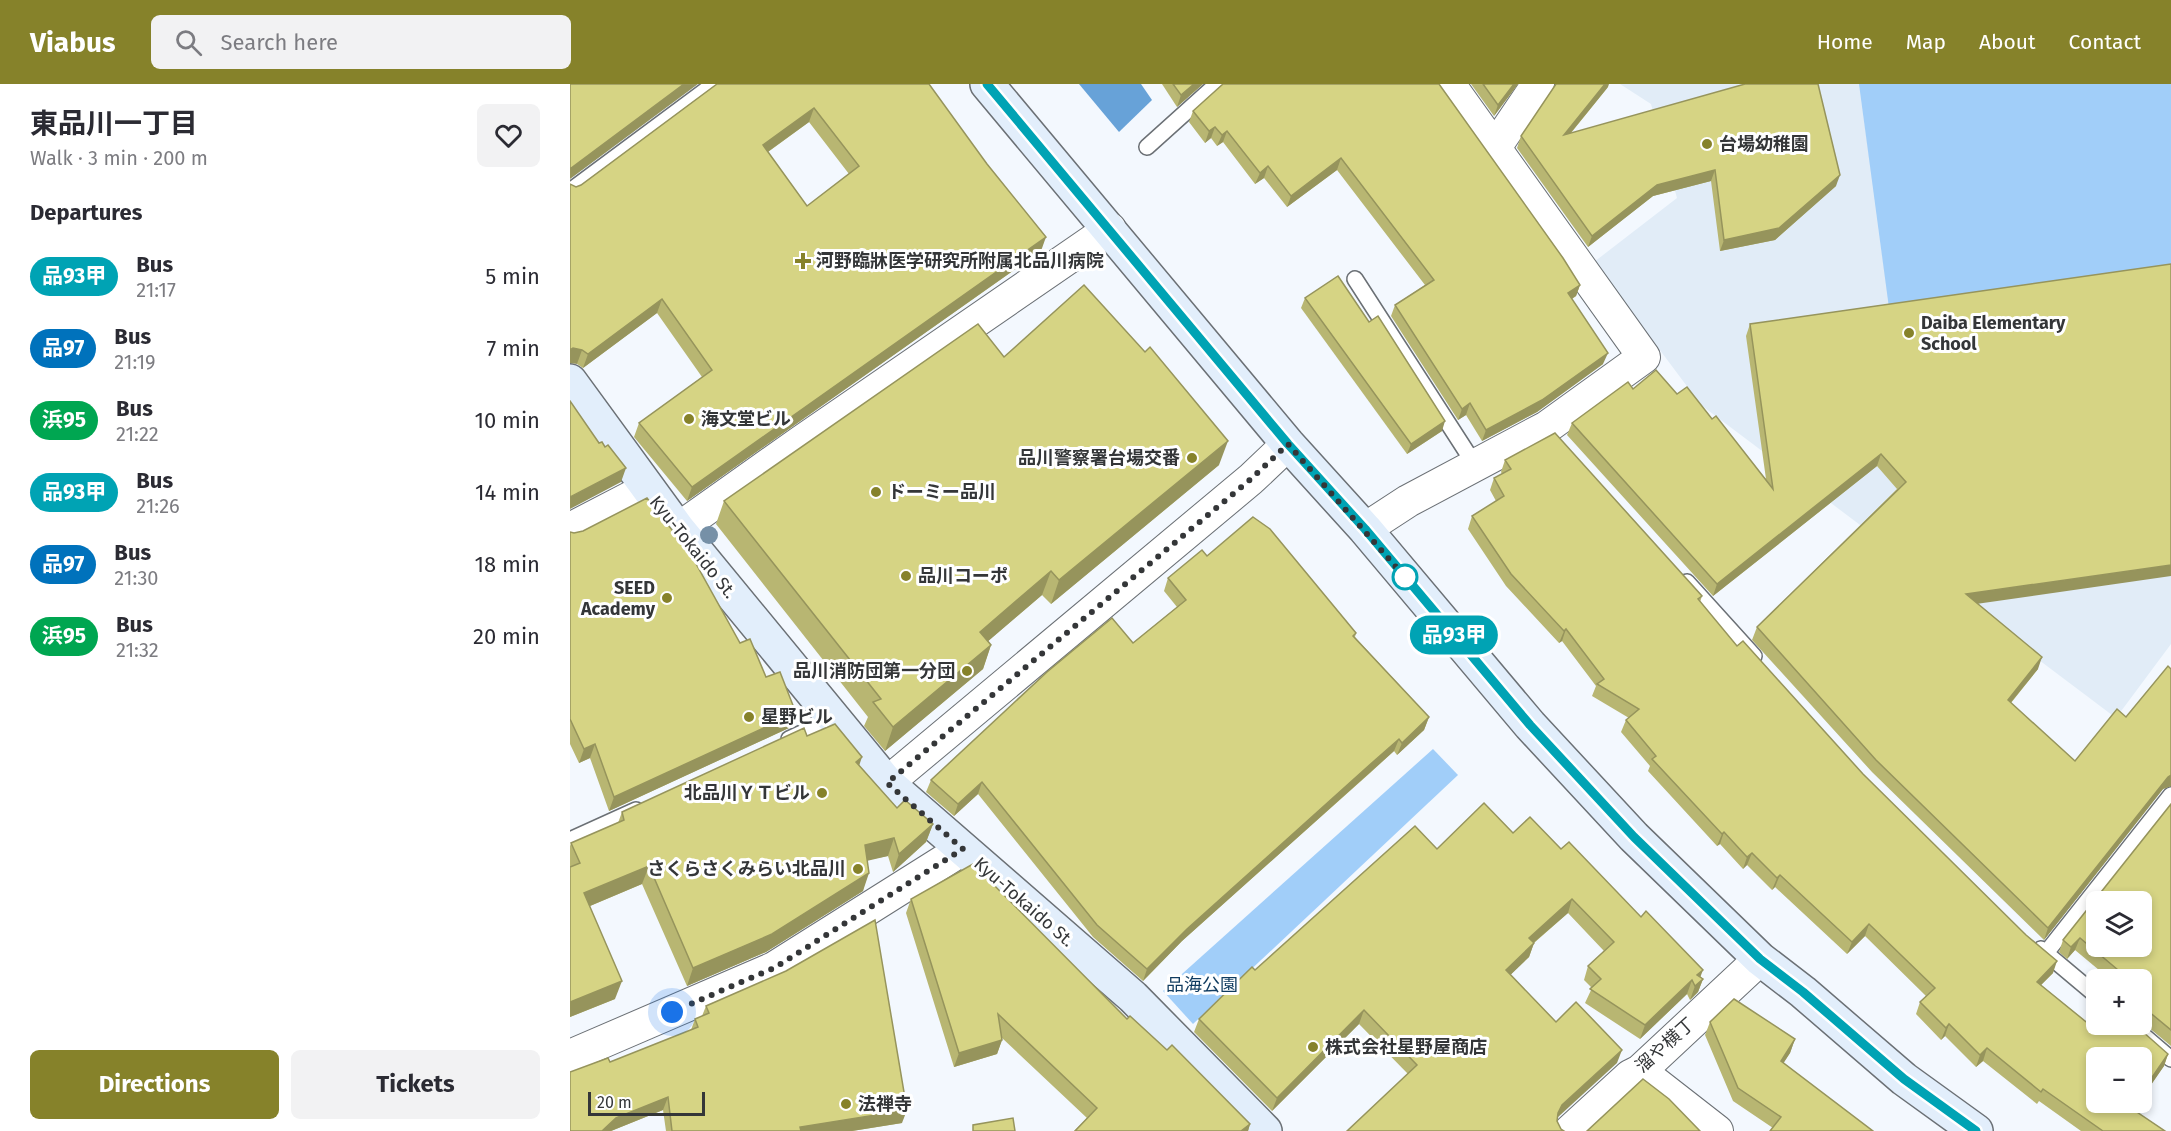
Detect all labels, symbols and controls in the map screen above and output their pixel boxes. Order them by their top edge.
search box [151,15,571,69]
text: Viabus [30,26,115,59]
icon: search [172,26,205,59]
text: Search here [220,29,338,56]
text: Home [1817,29,1873,55]
text: Map [1906,29,1946,55]
text: About [1979,29,2036,55]
text: Contact [2069,29,2141,55]
button: heart [477,104,540,167]
text: 東品川一丁目 [30,107,198,140]
place label: 台場幼稚園 [1719,133,1809,155]
marker: 台場幼稚園 [1700,137,1714,151]
text: Walk · 3 min · 200 m [30,146,208,170]
text: Departures [30,199,142,226]
place label: 河野臨牀医学研究所附属北品川病院 [816,250,1104,272]
text: Bus [136,251,173,278]
marker: 河野臨牀医学研究所附属北品川病院 [794,252,812,270]
text: 品93甲 [42,263,106,289]
text: 5 min [485,263,540,290]
text: 21:17 [136,278,176,302]
place label: Daiba Elementary School [1921,312,2066,355]
text: Bus [114,323,151,350]
marker: Daiba Elementary School [1902,326,1916,340]
text: 品97 [42,335,84,361]
text: 7 min [486,335,540,362]
text: 21:19 [114,350,156,374]
text: Bus [116,395,153,422]
text: 浜95 [42,407,86,433]
text: 10 min [474,407,540,434]
place label: 海文堂ビル [701,408,791,430]
marker: 海文堂ビル [682,412,696,426]
text: 21:22 [116,422,159,446]
place label: 品川警察署台場交番 [1018,447,1180,469]
marker: 品川警察署台場交番 [1185,451,1199,465]
text: Bus [136,467,173,494]
text: 品93甲 [42,479,106,505]
text: 14 min [475,479,540,506]
place label: ドーミー品川 [888,481,996,503]
marker: ドーミー品川 [869,485,883,499]
street label: Kyu-Tokaido St. [645,491,741,603]
text: 21:26 [136,494,180,518]
text: Bus [114,539,151,566]
text: 品97 [42,551,84,577]
text: 18 min [475,551,540,578]
unlabelled marker [1392,564,1418,590]
place label: 品川コーポ [918,565,1008,587]
text: 21:30 [114,566,159,590]
marker: 品川コーポ [899,569,913,583]
place label: SEED Academy [580,577,656,620]
marker: SEED Academy [660,591,674,605]
text: Bus [116,611,153,638]
line badge: 品93甲 [1412,616,1496,654]
text: 品93甲 [1422,622,1486,648]
text: 浜95 [42,623,86,649]
text: 20 min [473,623,540,650]
text: 21:32 [116,638,159,662]
place label: 品川消防団第一分団 [793,660,955,682]
marker: 品川消防団第一分団 [960,664,974,678]
place label: 星野ビル [761,706,833,728]
marker: 星野ビル [742,710,756,724]
place label: 北品川ＹＴビル [684,782,810,804]
marker: 北品川ＹＴビル [815,786,829,800]
street label: Kyu-Tokaido St. [969,853,1079,951]
place label: さくらさくみらい北品川 [647,858,846,880]
marker: さくらさくみらい北品川 [851,862,865,876]
map controls [2086,891,2152,1113]
button: layers [2086,891,2152,957]
button: + [2086,969,2152,1035]
park label: 品海公園 [1166,974,1238,996]
your location [657,997,687,1027]
street label: 溜や横丁 [1631,1013,1699,1077]
place label: 株式会社星野屋商店 [1325,1036,1487,1058]
marker: 株式会社星野屋商店 [1306,1040,1320,1054]
button: − [2086,1047,2152,1113]
button: Directions [30,1050,279,1119]
button: Tickets [291,1050,540,1119]
scale bar [588,1089,705,1116]
text: 20 m [597,1093,632,1112]
place label: 法禅寺 [858,1093,912,1115]
marker: 法禅寺 [839,1097,853,1111]

